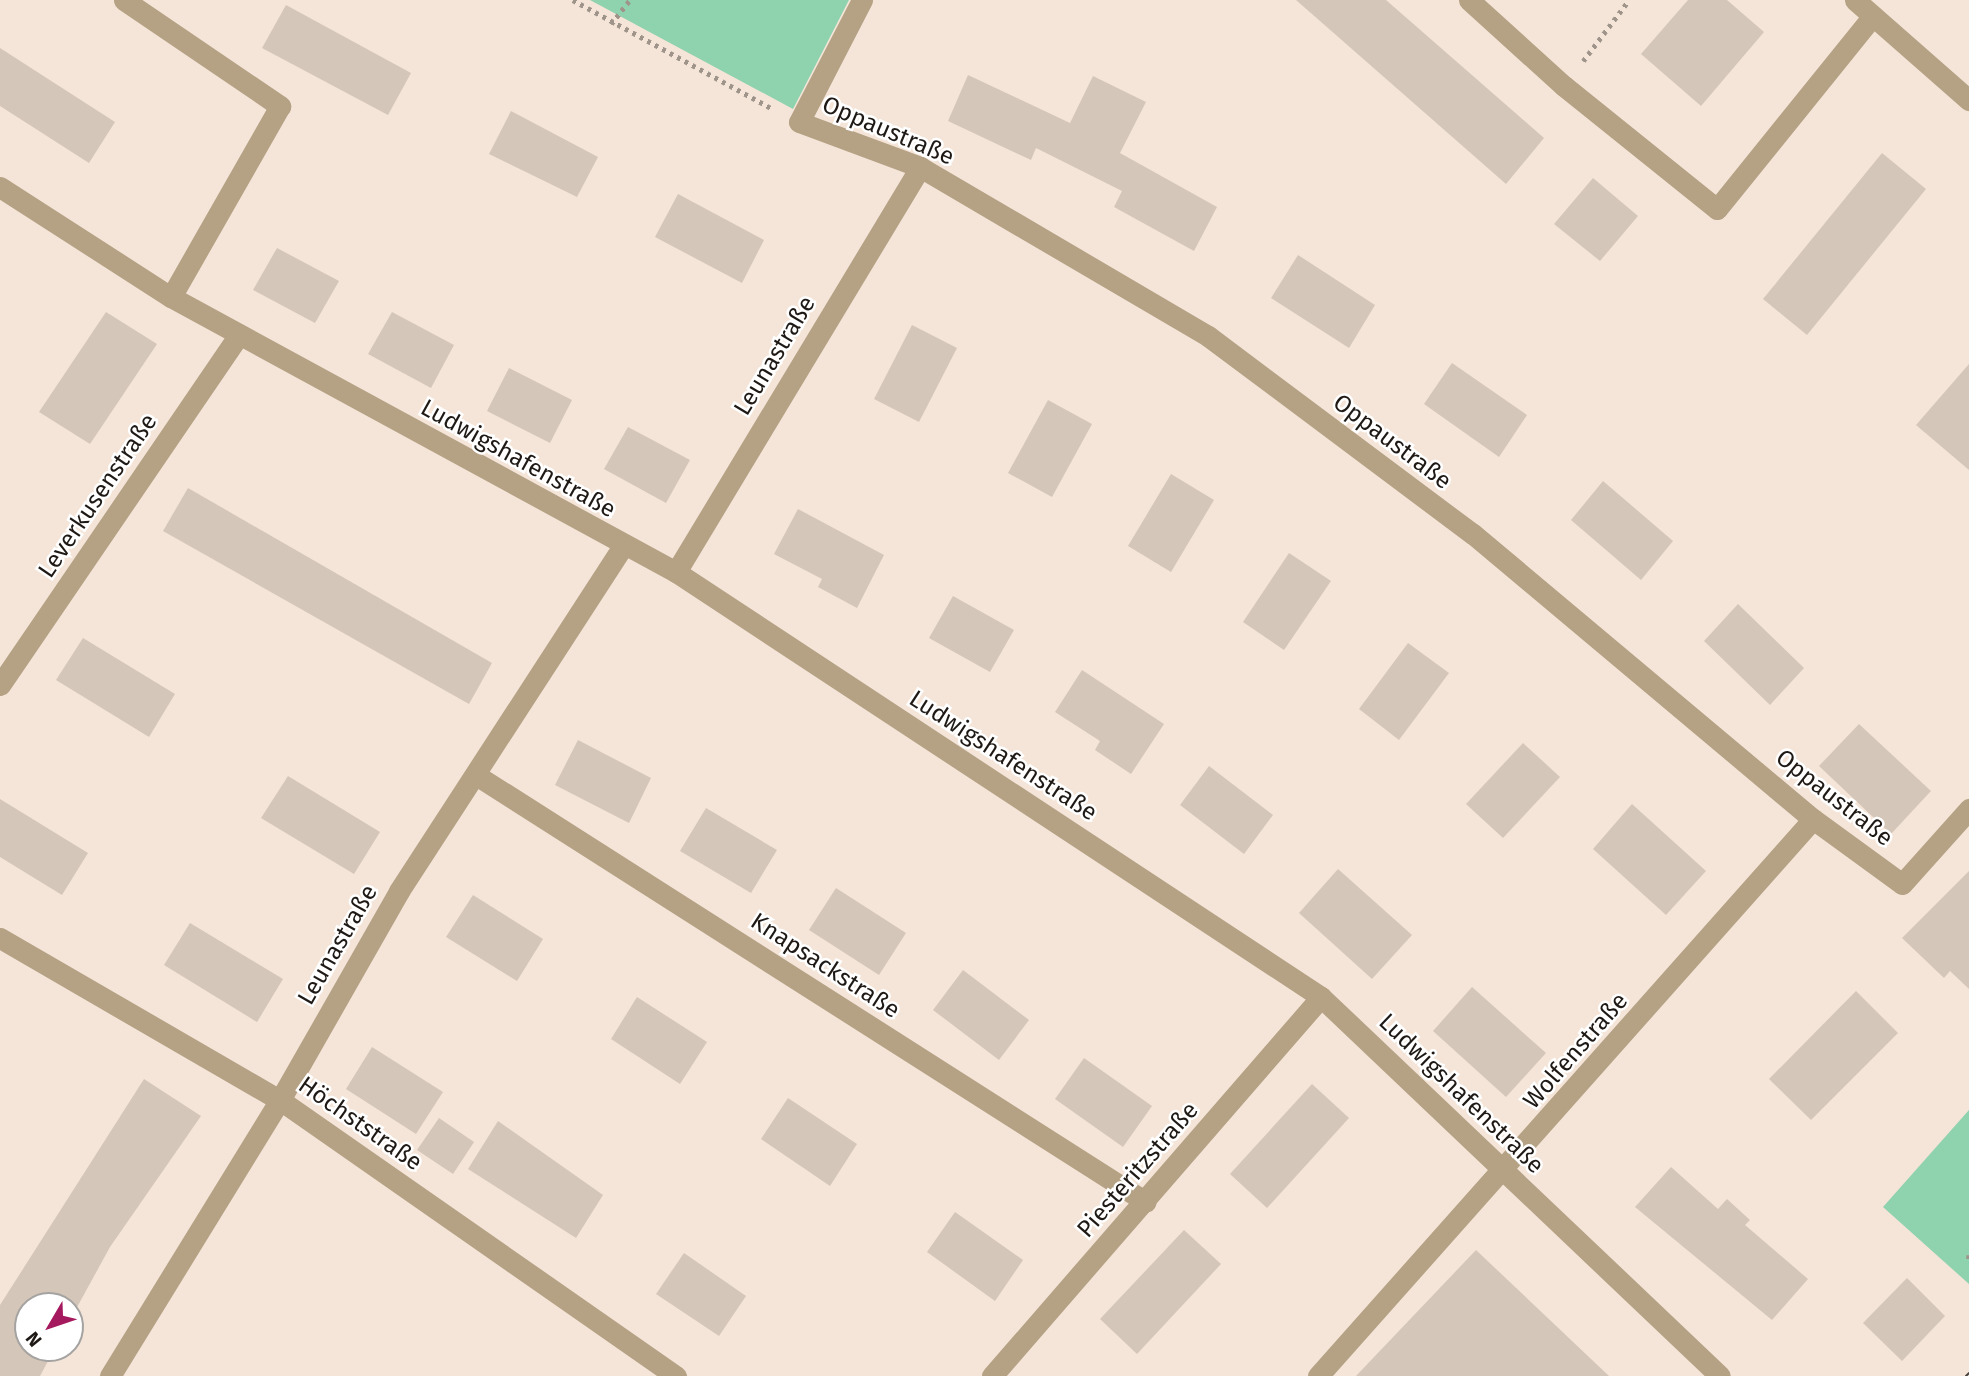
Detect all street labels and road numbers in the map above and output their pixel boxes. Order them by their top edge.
street label: Oppaustraße [818,90,958,172]
street label: Leunastraße [728,291,822,421]
street label: Oppaustraße [1327,388,1457,496]
street label: Ludwigshafenstraße [416,394,620,524]
street label: Leverkusenstraße [33,409,163,583]
street label: Ludwigshafenstraße [904,685,1102,827]
street label: Oppaustraße [1770,743,1898,853]
street label: Leunastraße [292,880,384,1010]
street label: Knapsackstraße [745,907,905,1025]
street label: Wolfenstraße [1518,987,1634,1115]
street label: Ludwigshafenstraße [1373,1008,1549,1180]
street label: Höchststraße [293,1071,427,1177]
street label: Piesteritzstraße [1071,1096,1205,1244]

